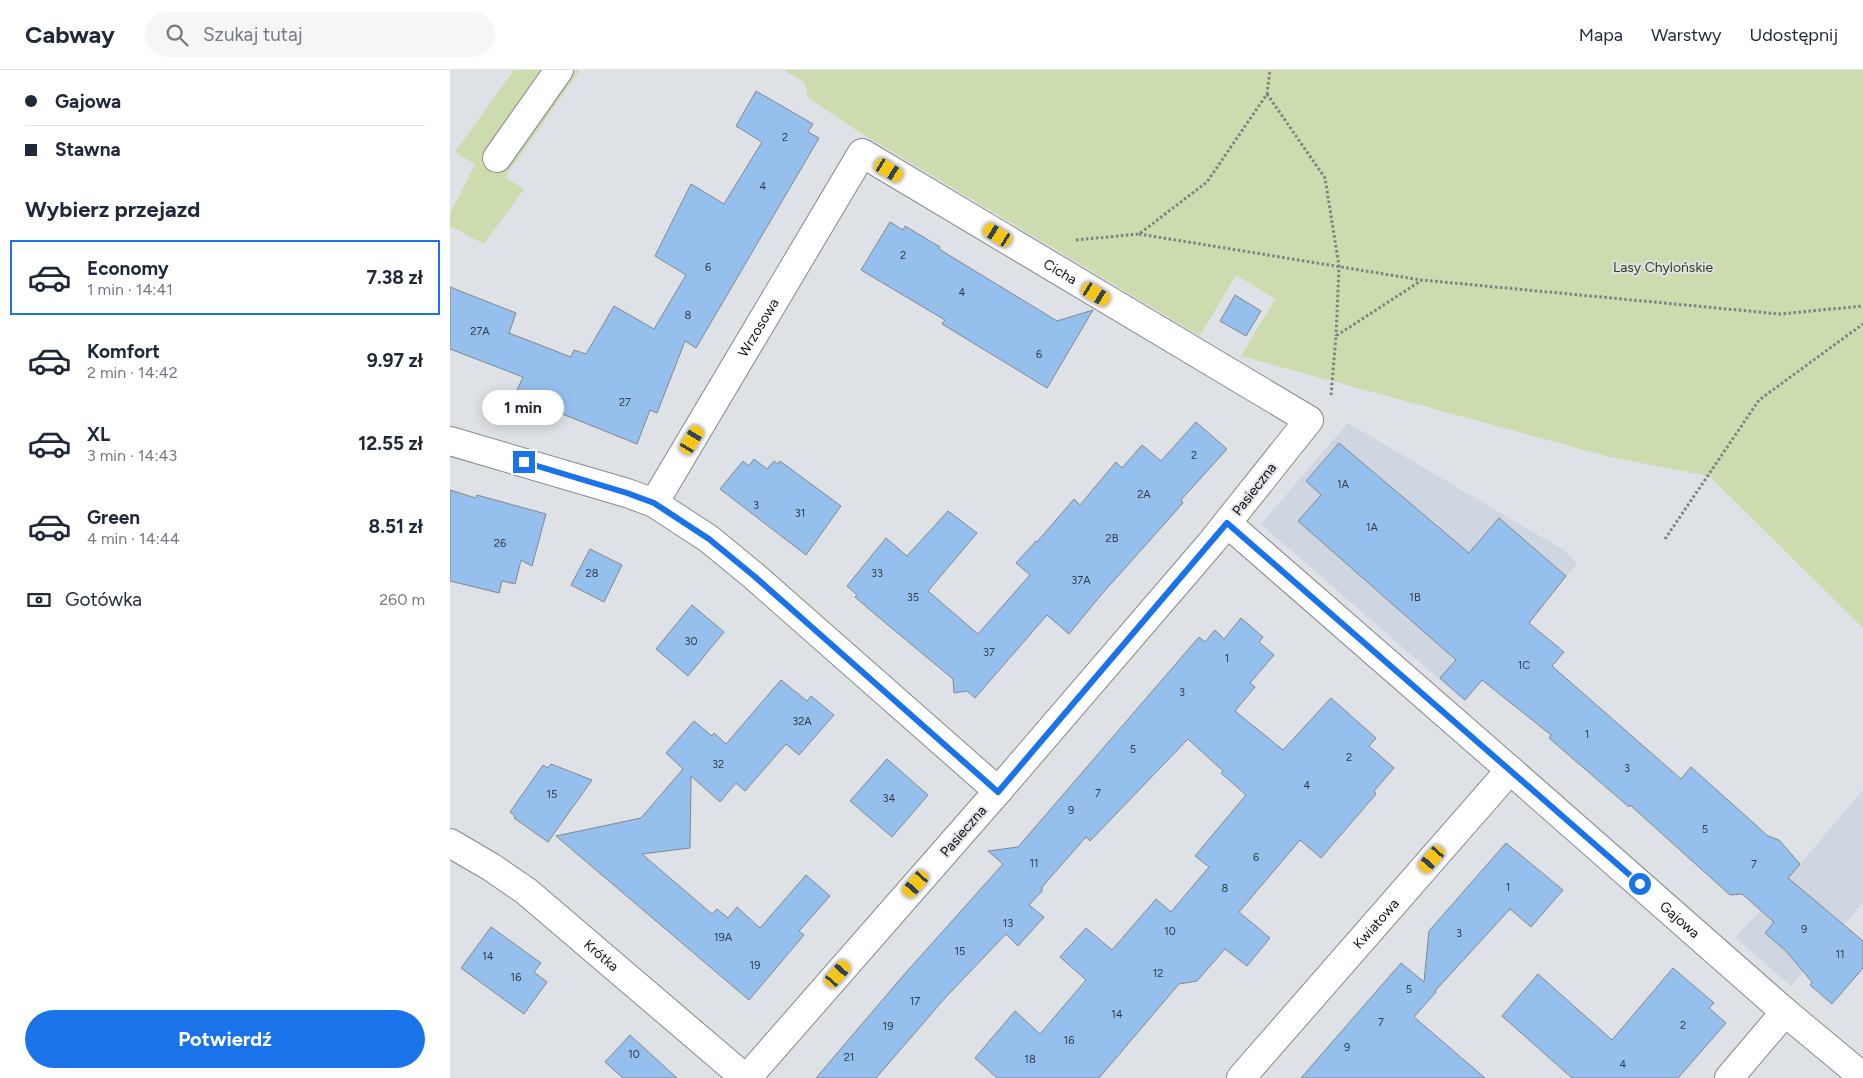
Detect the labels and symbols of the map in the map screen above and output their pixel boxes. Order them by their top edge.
house number: 2 [782,131,788,144]
car [872,156,905,184]
house number: 4 [760,180,767,193]
car [981,221,1014,249]
house number: 2 [900,249,906,262]
street label: Cicha [1040,255,1080,288]
park label: Lasy Chylońskie [1613,259,1713,276]
house number: 6 [705,261,711,274]
car [1079,280,1112,308]
house number: 4 [959,286,966,299]
street label: Wrzosowa [735,295,783,360]
house number: 8 [685,309,692,322]
house number: 27A [470,325,490,338]
house number: 6 [1036,348,1042,361]
callout: 1 min [483,390,565,424]
house number: 27 [619,396,631,409]
car [677,423,706,457]
house number: 2 [1191,449,1197,462]
route end [513,451,535,473]
street label: Pasieczna [1229,460,1280,519]
house number: 1A [1337,478,1350,491]
house number: 2A [1137,488,1151,501]
house number: 3 [753,499,759,512]
house number: 31 [795,507,805,520]
house number: 1A [1366,521,1379,534]
house number: 2B [1106,532,1119,545]
house number: 26 [494,537,506,550]
house number: 28 [586,567,599,580]
house number: 33 [871,567,883,580]
house number: 37A [1071,574,1091,587]
house number: 35 [907,591,919,604]
house number: 1B [1409,591,1421,604]
house number: 30 [684,635,698,648]
house number: 37 [983,646,995,659]
house number: 1 [1225,652,1229,665]
house number: 1C [1518,659,1530,672]
house number: 3 [1179,686,1185,699]
house number: 32A [792,715,812,728]
house number: 1 [1585,728,1589,741]
house number: 5 [1130,743,1136,756]
house number: 2 [1346,751,1352,764]
house number: 32 [712,758,724,771]
house number: 3 [1624,762,1630,775]
house number: 4 [1304,779,1311,792]
house number: 7 [1095,787,1101,800]
house number: 15 [547,788,557,801]
house number: 34 [883,792,896,805]
street label: Pasieczna [937,802,990,860]
house number: 9 [1068,804,1074,817]
house number: 5 [1702,823,1708,836]
car [1416,843,1447,875]
house number: 6 [1253,851,1259,864]
house number: 11 [1029,857,1039,870]
house number: 7 [1751,858,1757,871]
car [900,868,931,900]
route start [1629,873,1651,895]
house number: 1 [1506,881,1510,894]
house number: 8 [1222,882,1229,895]
street label: Kwiatowa [1350,895,1403,952]
street label: Gajowa [1656,898,1703,942]
house number: 13 [1003,917,1013,930]
house number: 9 [1801,923,1807,936]
house number: 10 [1164,925,1176,938]
house number: 3 [1456,927,1462,940]
house number: 19A [714,931,733,944]
street label: Krótka [580,936,622,975]
house number: 15 [955,945,965,958]
house number: 11 [1835,948,1845,961]
house number: 14 [482,950,494,963]
car [822,958,853,990]
house number: 19 [750,959,760,972]
house number: 12 [1153,967,1163,980]
house number: 16 [511,971,521,984]
house number: 5 [1406,983,1412,996]
house number: 17 [910,995,920,1008]
house number: 14 [1111,1008,1123,1021]
house number: 7 [1378,1016,1384,1029]
house number: 2 [1680,1019,1686,1032]
house number: 19 [883,1020,893,1033]
house number: 16 [1064,1034,1074,1047]
house number: 9 [1344,1041,1350,1054]
house number: 10 [628,1048,640,1061]
house number: 21 [844,1051,854,1064]
house number: 18 [1024,1053,1036,1066]
house number: 4 [1620,1058,1627,1071]

